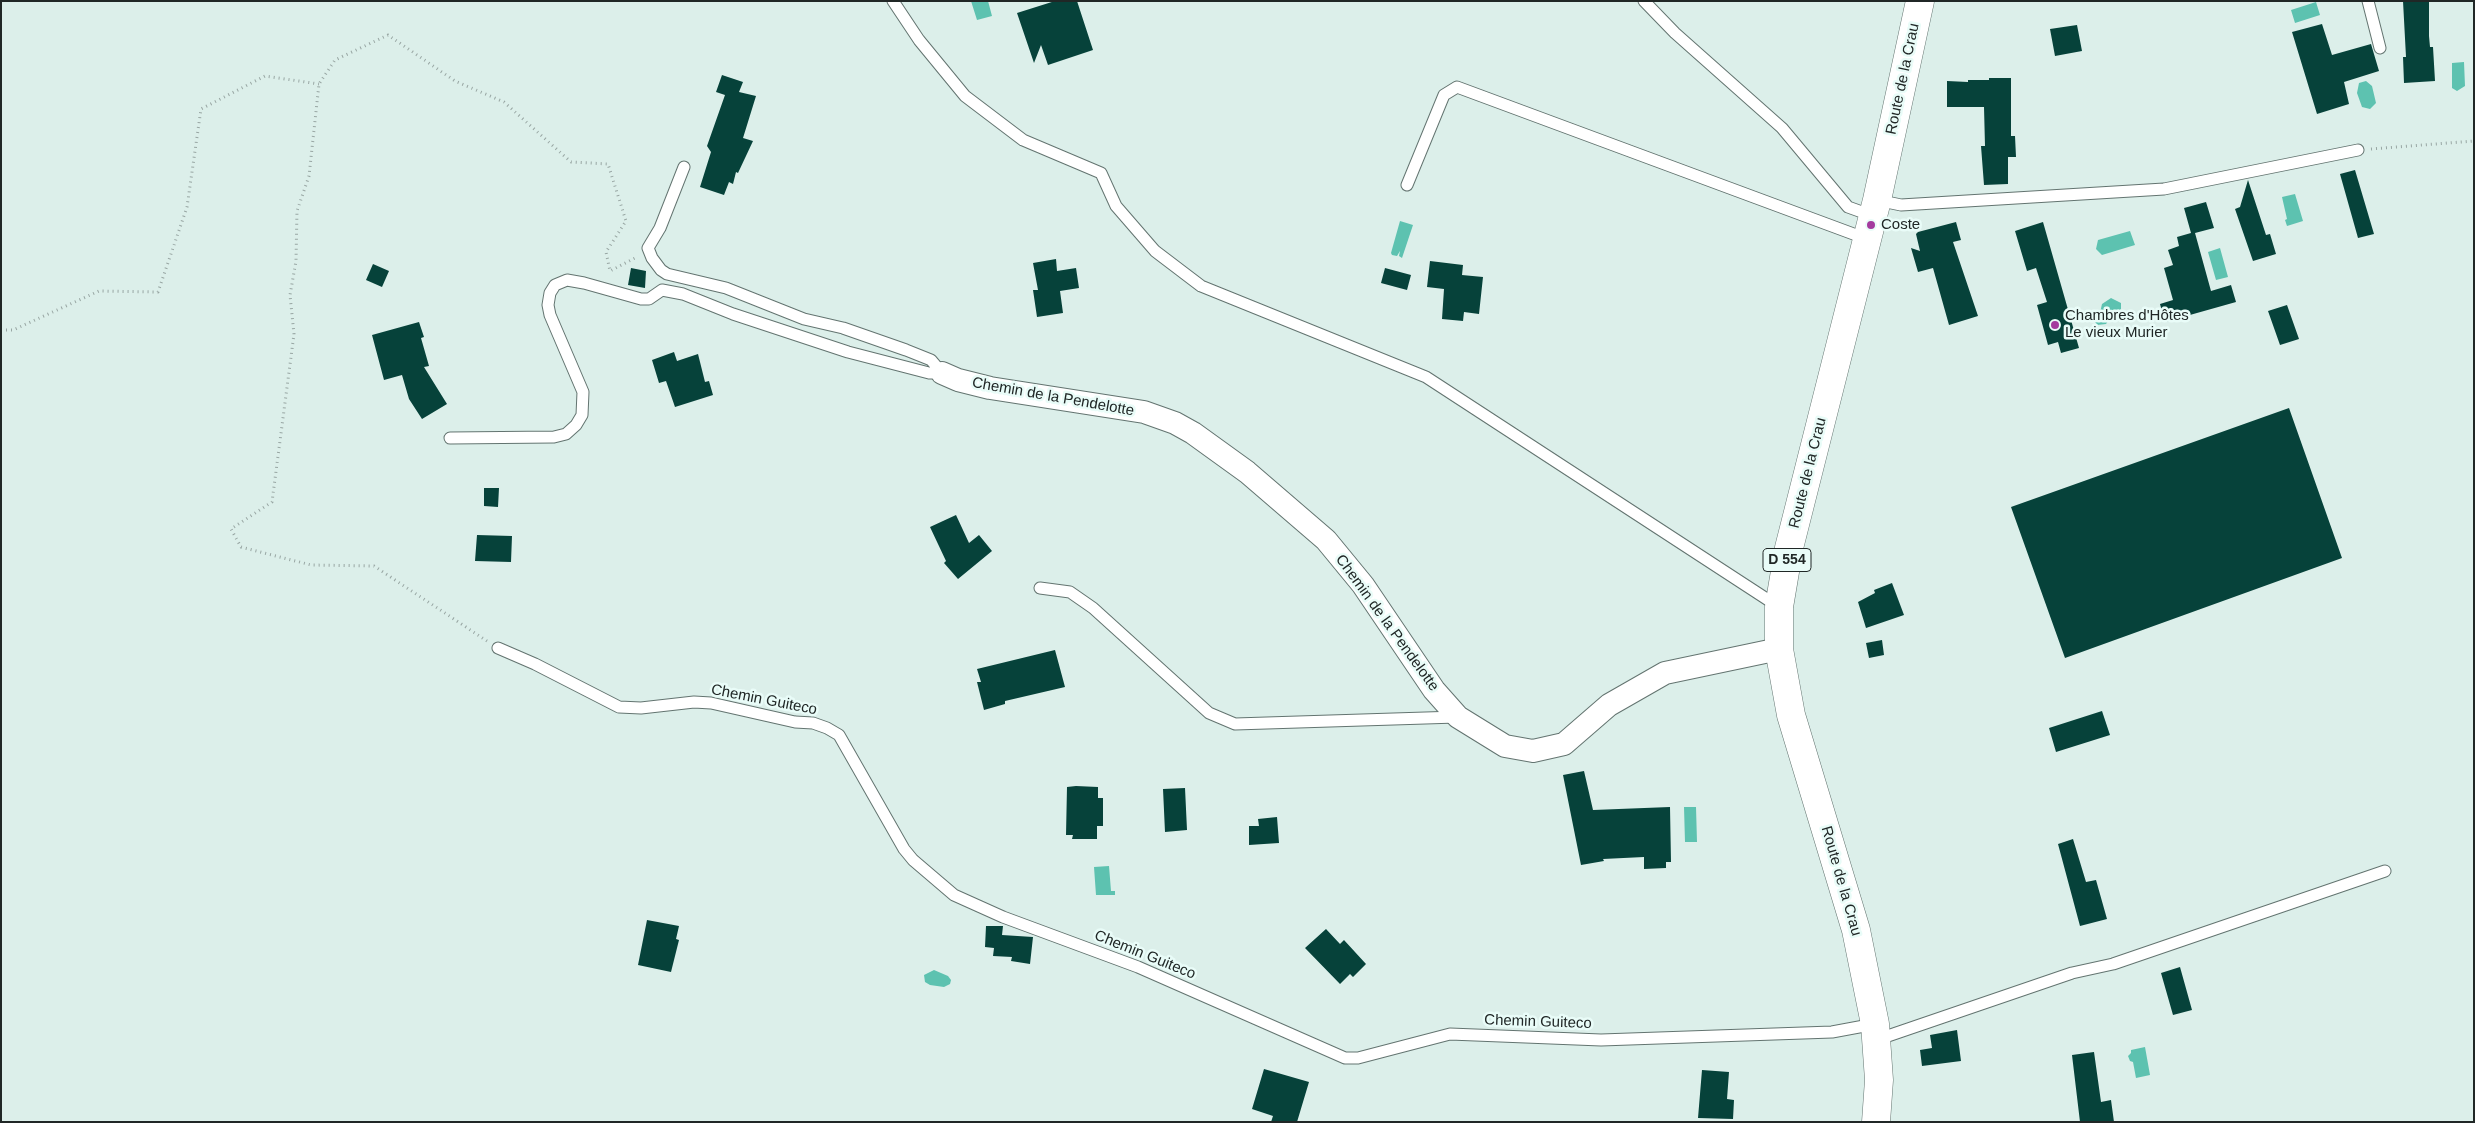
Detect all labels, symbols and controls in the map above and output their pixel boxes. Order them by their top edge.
street label: Route de la Crau [1882,22,1924,136]
place label: Coste [1881,216,1920,234]
marker: Coste [1865,219,1877,231]
place label: Chambres d'Hôtes Le vieux Murier [2065,307,2189,342]
marker: Chambres d'Hôtes Le vieux Murier [2049,319,2061,331]
street label: Chemin de la Pendelotte [971,374,1135,420]
street label: Route de la Crau [1786,416,1830,530]
road number: D 554 [1763,548,1811,572]
street label: Chemin de la Pendelotte [1331,551,1443,695]
street label: Chemin Guiteco [709,681,819,719]
street label: Route de la Crau [1817,824,1865,938]
street label: Chemin Guiteco [1092,927,1198,983]
street label: Chemin Guiteco [1484,1011,1592,1033]

